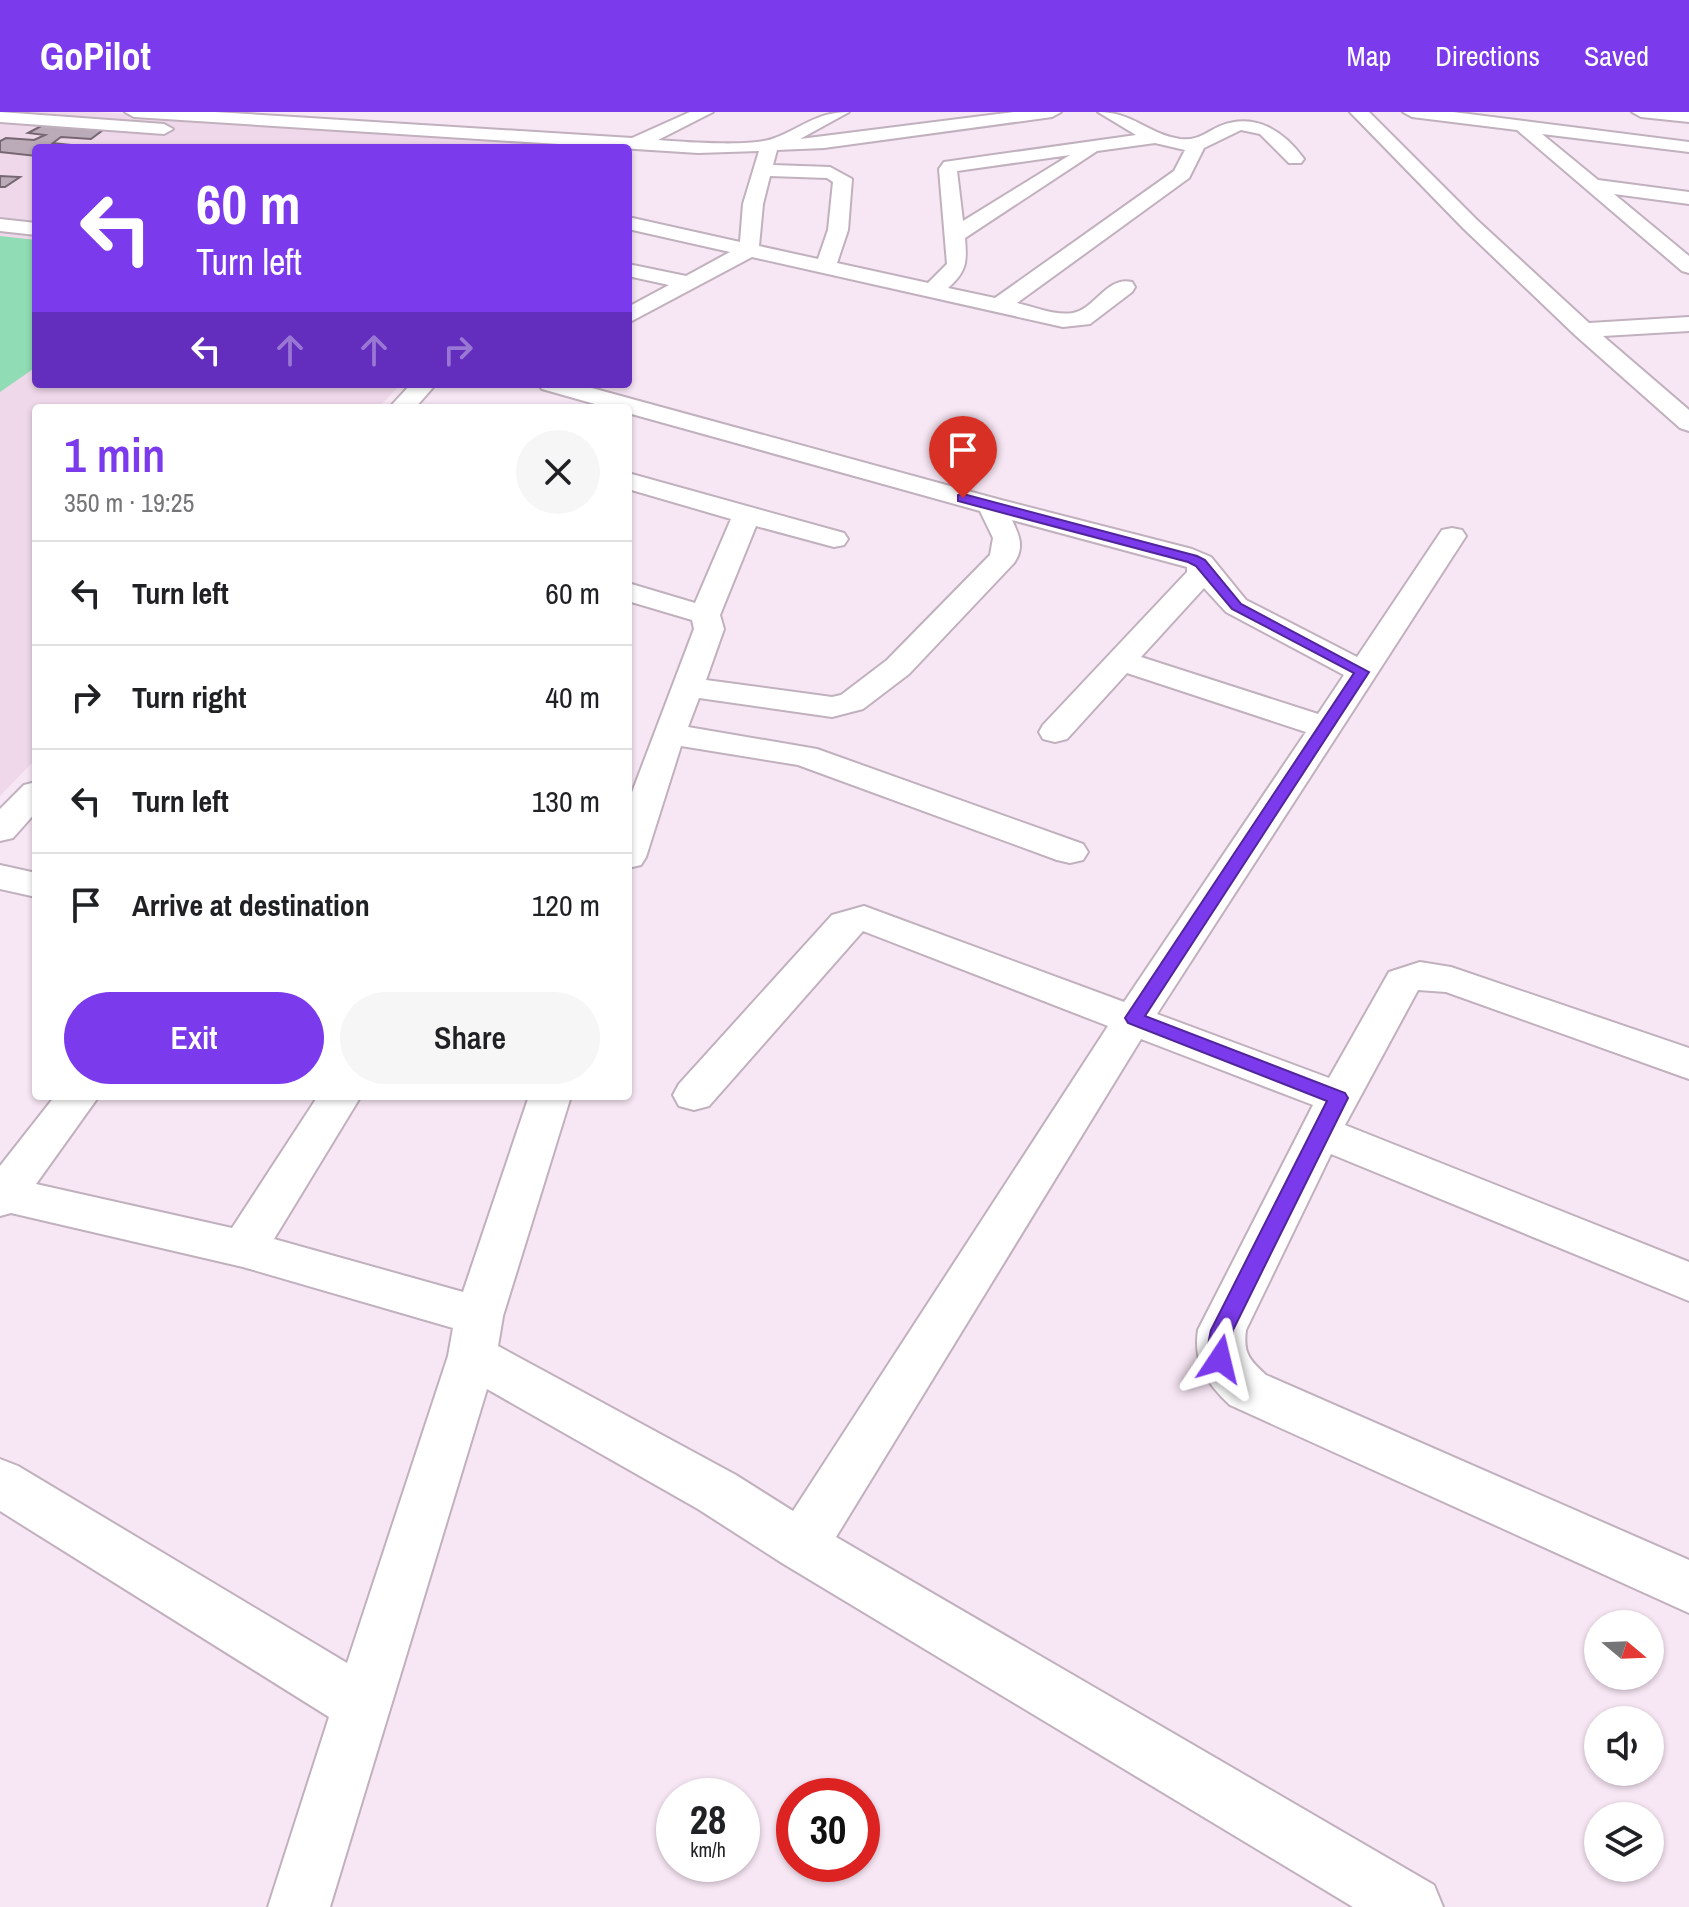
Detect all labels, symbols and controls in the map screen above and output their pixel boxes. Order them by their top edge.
text: GoPilot [40,31,151,82]
text: Map [1347,37,1391,75]
text: Directions [1435,37,1540,75]
text: Saved [1584,37,1649,75]
text: 60 m [196,166,301,241]
icon: left [64,176,168,280]
text: Turn left [196,238,302,286]
icon: left [184,328,228,372]
icon: ahead [268,328,312,372]
icon: ahead [352,328,396,372]
icon: right [436,328,480,372]
pin [929,416,997,498]
text: 1 min [64,422,165,487]
icon: arrive [941,428,985,472]
button: close [516,430,600,514]
text: 350 m · 19:25 [64,485,194,520]
icon: left [64,571,108,615]
text: Turn left [132,573,229,613]
text: 60 m [545,573,600,613]
icon: right [64,675,108,719]
text: Turn right [132,677,246,717]
text: 40 m [545,677,600,717]
icon: left [64,779,108,823]
text: Turn left [132,781,229,821]
text: 130 m [532,781,600,821]
icon: arrive [64,883,108,927]
text: Arrive at destination [132,885,370,925]
text: 120 m [532,885,600,925]
button: Exit [64,992,324,1084]
button: Share [340,992,600,1084]
position arrow [1178,1317,1262,1401]
north arrow [1584,1610,1664,1690]
map controls [1584,1610,1664,1882]
button: sound [1584,1706,1664,1786]
speed limit sign: 30 [776,1778,880,1882]
text: 28 [690,1793,726,1846]
button: layers [1584,1802,1664,1882]
text: km/h [690,1836,726,1863]

